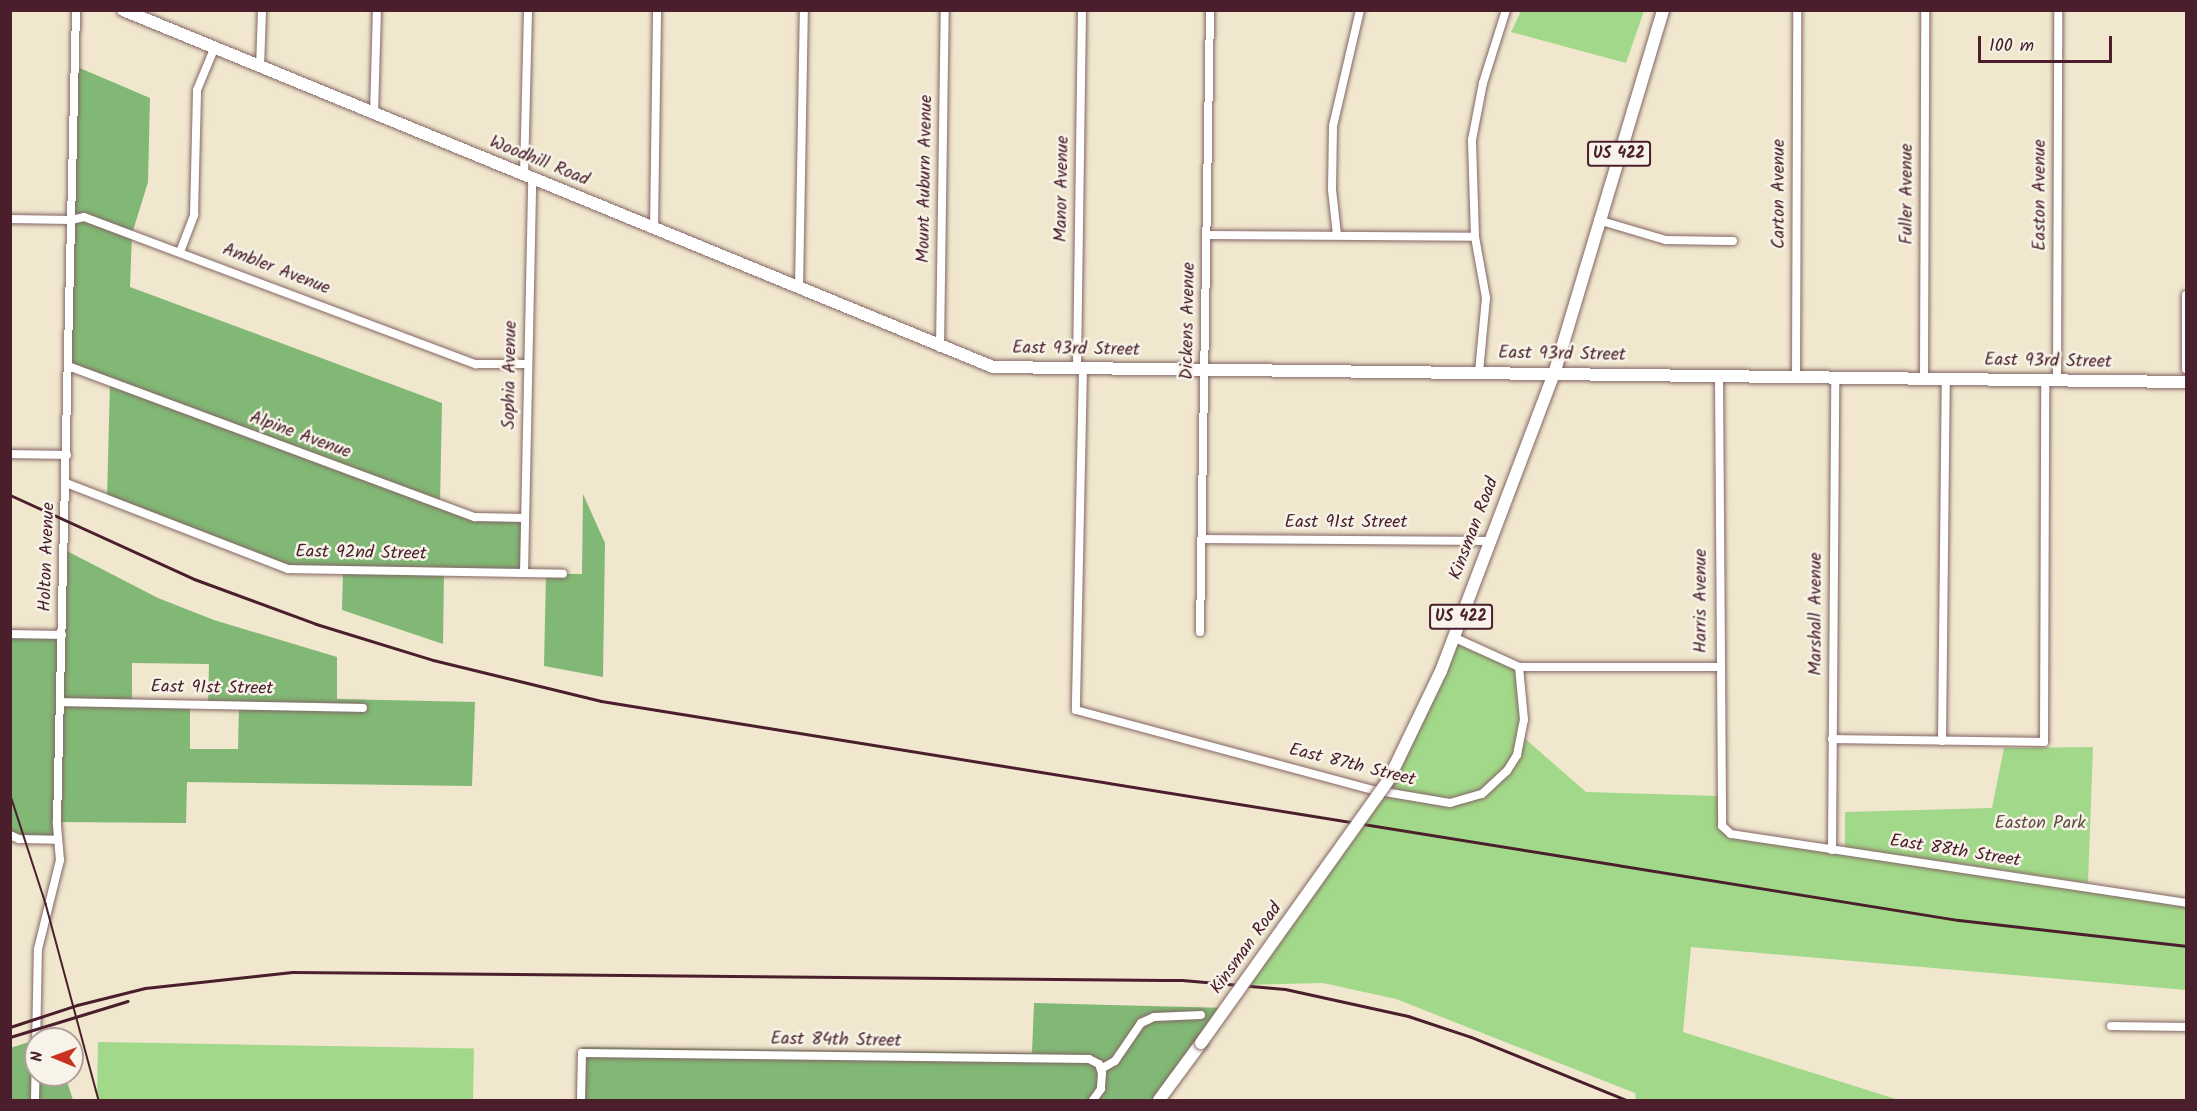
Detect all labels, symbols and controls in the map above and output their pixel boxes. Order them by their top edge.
scale bar [1981,24,2114,62]
text: 100 m [1989,32,2034,61]
street label: Mount Auburn Avenue [914,95,938,263]
street label: Woodhill Road [486,132,592,192]
street label: Manor Avenue [1051,136,1075,242]
street label: Carton Avenue [1769,139,1791,249]
street label: Easton Avenue [2030,139,2052,251]
road number: US 422 [1586,141,1652,167]
street label: Fuller Avenue [1897,143,1919,245]
street label: Ambler Avenue [219,240,333,300]
street label: Dickens Avenue [1177,262,1201,380]
street label: Sophia Avenue [499,320,523,430]
street label: East 93rd Street [1012,338,1140,362]
street label: East 93rd Street [1498,343,1626,367]
street label: East 93rd Street [1984,350,2112,374]
street label: Alpine Avenue [246,408,354,464]
street label: Kinsman Road [1446,475,1504,583]
street label: Holton Avenue [35,502,61,612]
street label: East 91st Street [1285,512,1407,534]
street label: East 92nd Street [295,542,427,566]
street label: Harris Avenue [1691,549,1713,653]
street label: Marshall Avenue [1806,552,1828,676]
road number: US 422 [1428,604,1494,630]
street label: East 91st Street [150,677,274,701]
street label: East 87th Street [1287,740,1417,792]
park label: Easton Park [1994,813,2086,835]
street label: East 88th Street [1888,831,2022,873]
street label: Kinsman Road [1207,899,1287,999]
north arrow [24,1027,84,1087]
street label: East 84th Street [770,1029,902,1053]
text: N [25,1051,50,1062]

